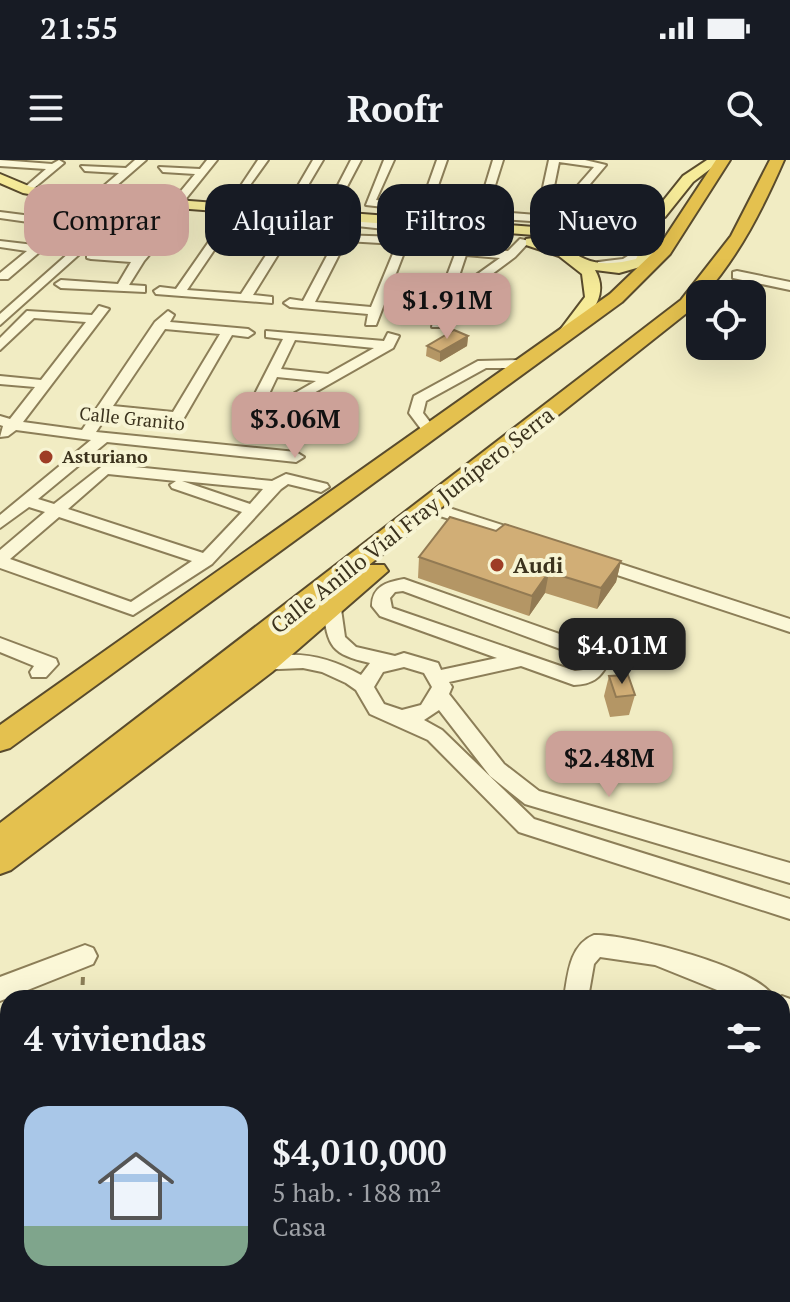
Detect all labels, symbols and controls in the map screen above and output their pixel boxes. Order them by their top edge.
text: 21:55 [40,8,118,48]
text: Roofr [347,85,443,132]
icon: menu [24,86,68,130]
icon: search [722,86,766,130]
chip: Comprar [24,184,189,256]
chip: Alquilar [205,184,361,256]
chip: Filtros [377,184,514,256]
chip: Nuevo [530,184,665,256]
pin: $1.91M [382,273,512,341]
map controls [686,280,766,360]
button: locate [686,280,766,360]
text: $1.91M [402,282,492,316]
pin: $3.06M [230,392,360,460]
street label: Calle Anillo Vial Fray Junípero Serra [264,400,559,639]
street label: Calle Granito [78,401,186,435]
text: $3.06M [250,401,340,435]
place label: Asturiano [62,444,148,468]
marker: Asturiano [37,448,55,466]
place label: Audi [513,550,563,579]
marker: Audi [488,556,506,574]
pin: $4.01M [557,618,687,686]
text: $4.01M [577,627,667,661]
pin: $2.48M [544,731,674,799]
text: $2.48M [564,740,654,774]
text: 4 viviendas [24,1016,206,1061]
icon: filters [722,1016,766,1060]
text: $4,010,000 [272,1130,447,1175]
icon: home [88,1138,184,1234]
text: 5 hab. · 188 m² [272,1175,441,1209]
text: Casa [272,1209,326,1243]

